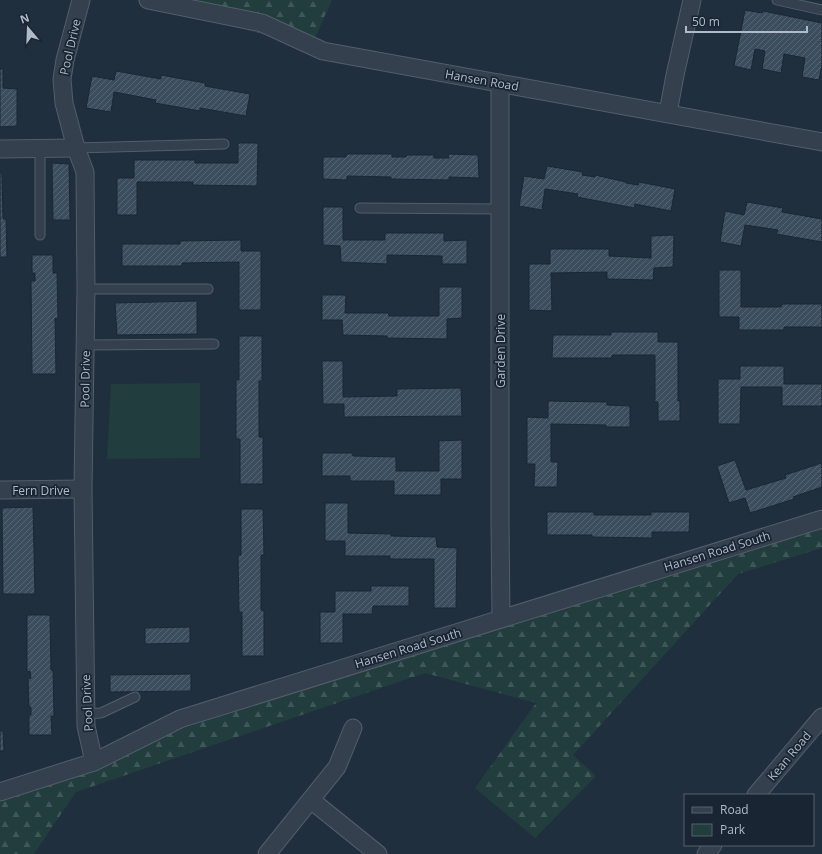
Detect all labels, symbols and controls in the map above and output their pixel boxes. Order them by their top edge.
north arrow [8,8,48,48]
scale bar [686,8,807,34]
text: N [18,10,31,27]
text: 50 m [692,13,720,30]
street label: Pool Drive [55,17,85,77]
street label: Hansen Road [444,65,520,95]
street label: Garden Drive [492,314,509,388]
street label: Pool Drive [76,350,94,408]
street label: Fern Drive [12,482,70,499]
street label: Hansen Road South [662,527,772,575]
street label: Hansen Road South [353,624,463,672]
street label: Pool Drive [77,674,97,732]
street label: Kean Road [763,728,815,784]
legend [684,794,814,846]
text: Road [720,801,749,818]
text: Park [720,821,746,838]

